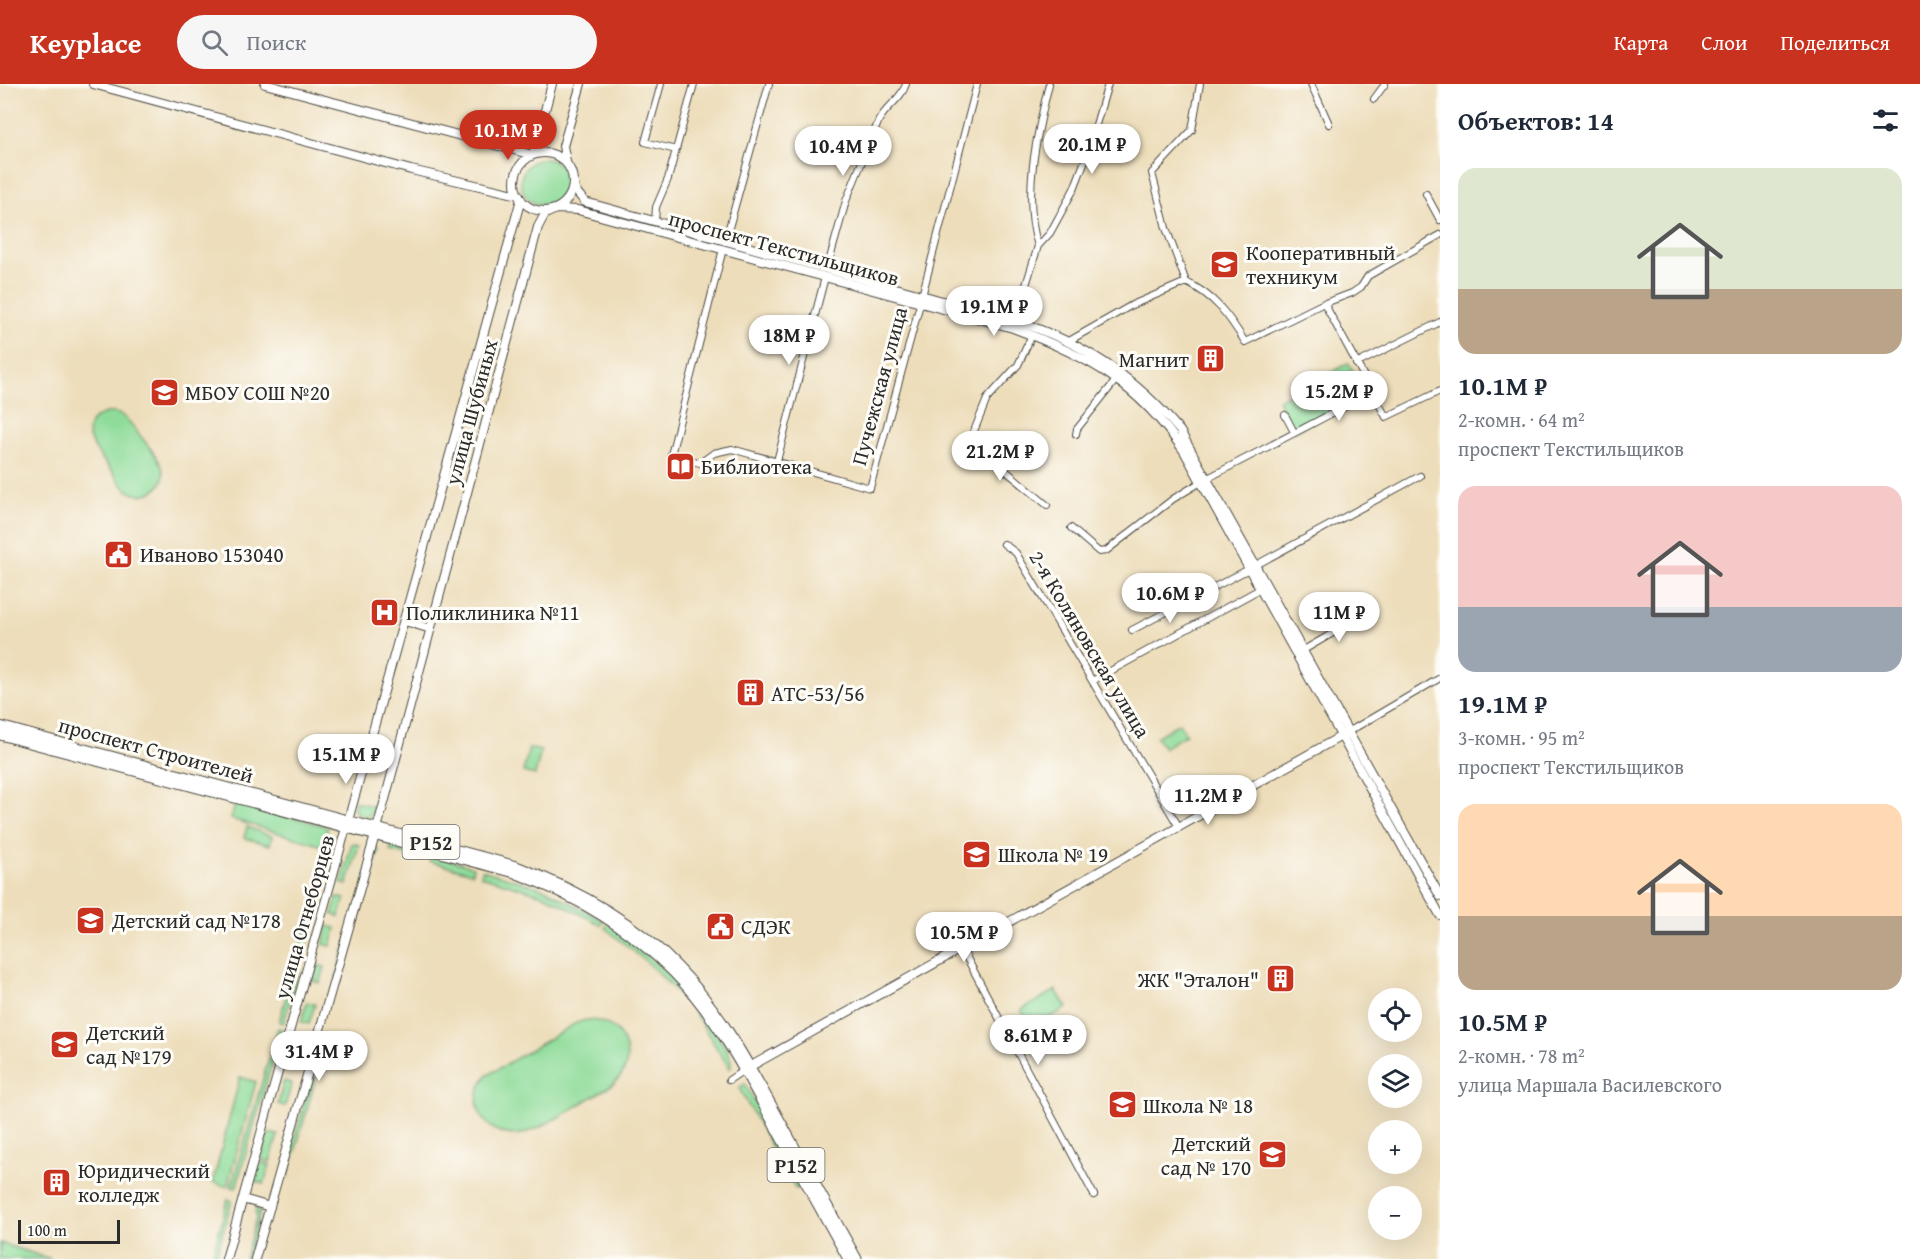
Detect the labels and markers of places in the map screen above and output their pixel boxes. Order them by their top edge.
pin: 10.1M ₽ [453,110,563,161]
pin: 20.1M ₽ [1037,124,1147,175]
pin: 10.4M ₽ [788,126,898,177]
place label: Кооперативный техникум [1246,237,1396,292]
school or university icon: Кооперативный техникум [1209,248,1241,280]
pin: 19.1M ₽ [939,286,1049,337]
pin: 18M ₽ [747,315,831,366]
building icon: Магнит [1194,343,1226,375]
place label: Магнит [1119,344,1189,375]
pin: 15.2M ₽ [1284,371,1394,422]
school or university icon: МБОУ СОШ №20 [148,376,180,408]
place label: МБОУ СОШ №20 [185,377,330,408]
pin: 21.2M ₽ [945,431,1055,482]
library icon: Библиотека [664,450,696,482]
place label: Библиотека [701,451,812,482]
public building icon: Иваново 153040 [103,538,135,570]
place label: Иваново 153040 [140,539,284,570]
pin: 10.6M ₽ [1115,573,1225,624]
pin: 11M ₽ [1297,592,1381,643]
hospital icon: Поликлиника №11 [369,596,401,628]
place label: Поликлиника №11 [406,597,580,628]
building icon: АТС-53/56 [734,677,766,709]
place label: АТС-53/56 [771,678,864,709]
pin: 15.1M ₽ [291,734,401,785]
pin: 11.2M ₽ [1153,775,1263,826]
school or university icon: Школа № 19 [961,838,993,870]
place label: Школа № 19 [998,839,1108,870]
school or university icon: Детский сад №178 [75,904,107,936]
place label: Детский сад №178 [111,905,281,936]
public building icon: СДЭК [704,910,736,942]
place label: СДЭК [741,911,791,942]
pin: 10.5M ₽ [909,912,1019,963]
building icon: ЖК "Эталон" [1264,963,1296,995]
place label: ЖК "Эталон" [1137,964,1259,995]
pin: 8.61M ₽ [983,1015,1093,1066]
place label: Детский сад №179 [85,1017,172,1072]
school or university icon: Детский сад №179 [49,1028,81,1060]
pin: 31.4M ₽ [264,1031,374,1082]
school or university icon: Школа № 18 [1106,1089,1138,1121]
place label: Школа № 18 [1143,1090,1253,1121]
place label: Детский сад № 170 [1161,1128,1251,1183]
school or university icon: Детский сад № 170 [1256,1139,1288,1171]
place label: Юридический колледж [78,1155,210,1210]
building icon: Юридический колледж [41,1166,73,1198]

